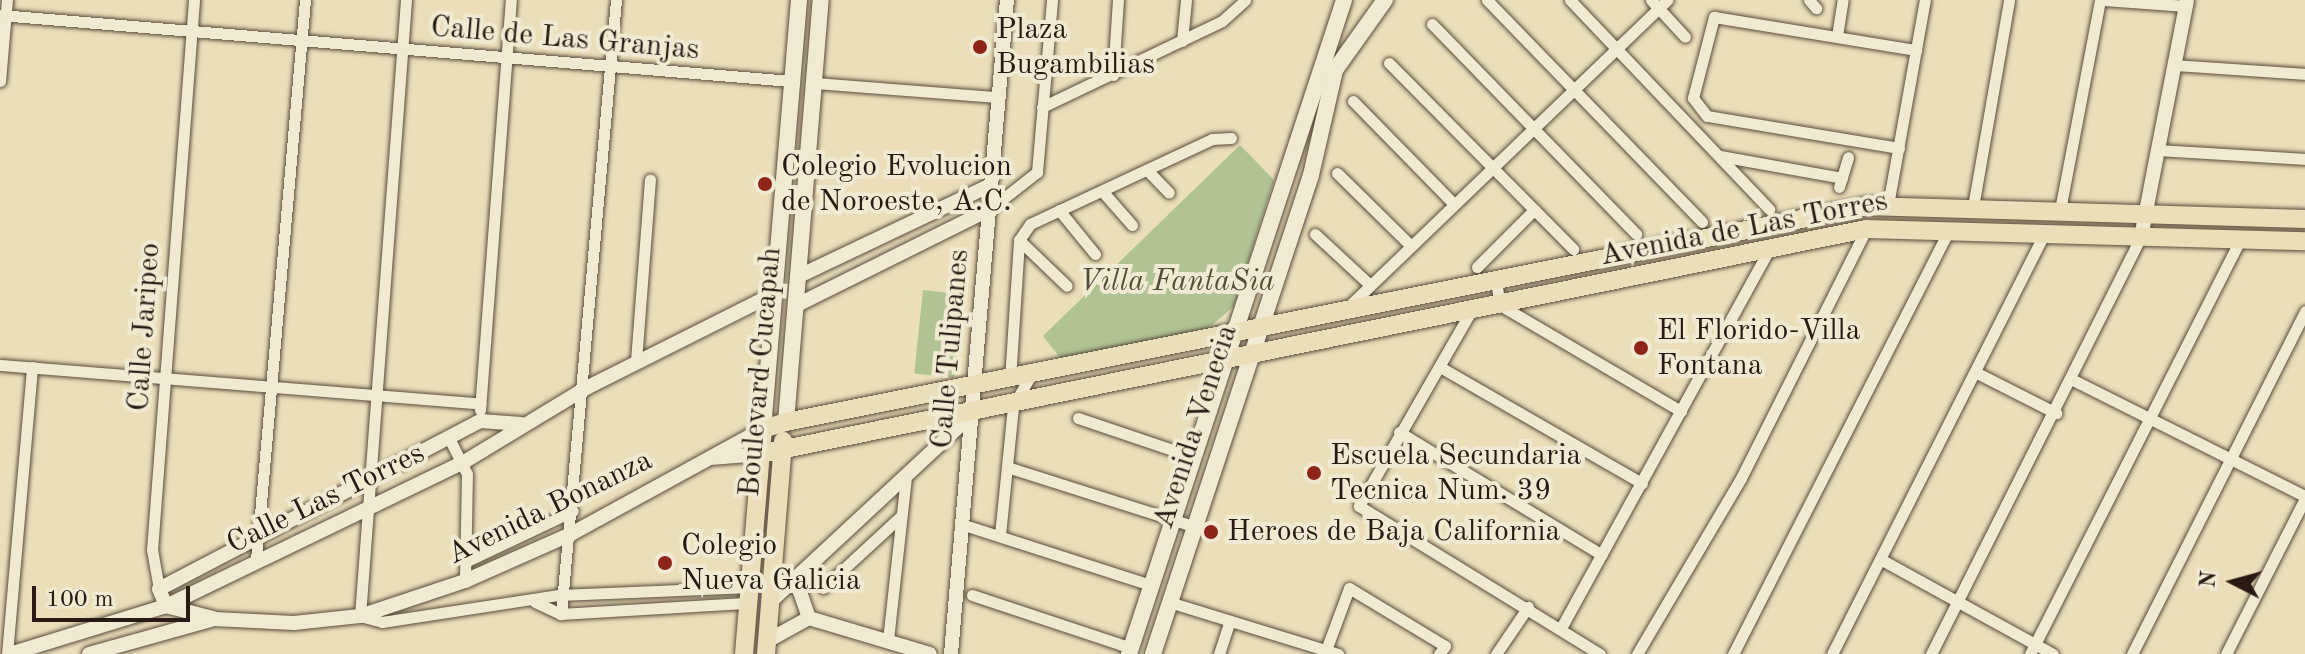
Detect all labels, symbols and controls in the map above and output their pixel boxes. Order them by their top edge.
street label: Calle de Las Granjas [429,9,701,69]
place label: Plaza Bugambilias [996,12,1155,82]
marker: Plaza Bugambilias [971,38,989,56]
place label: Colegio Evolucion de Noroeste, A.C. [781,149,1012,220]
marker: Colegio Evolucion de Noroeste, A.C. [756,175,774,193]
street label: Avenida de Las Torres [1597,183,1891,275]
street label: Calle Jaripeo [121,241,169,413]
street label: Boulevard Cucapah [732,246,790,498]
street label: Calle Tulipanes [924,248,978,450]
park label: Villa FantaSia [1079,264,1275,300]
place label: El Florido-Villa Fontana [1657,313,1860,384]
street label: Avenida Venecia [1146,320,1246,534]
marker: El Florido-Villa Fontana [1632,339,1650,357]
street label: Calle Las Torres [221,436,431,562]
place label: Escuela Secundaria Tecnica Num. 39 [1330,438,1581,508]
street label: Avenida Bonanza [442,443,658,573]
marker: Escuela Secundaria Tecnica Num. 39 [1305,464,1323,482]
place label: Heroes de Baja California [1227,514,1560,550]
marker: Heroes de Baja California [1202,523,1220,541]
place label: Colegio Nueva Galicia [681,528,861,598]
north arrow [2193,542,2273,622]
marker: Colegio Nueva Galicia [656,554,674,572]
scale bar [36,570,194,620]
text: N [2197,570,2221,589]
text: 100 m [46,588,114,612]

